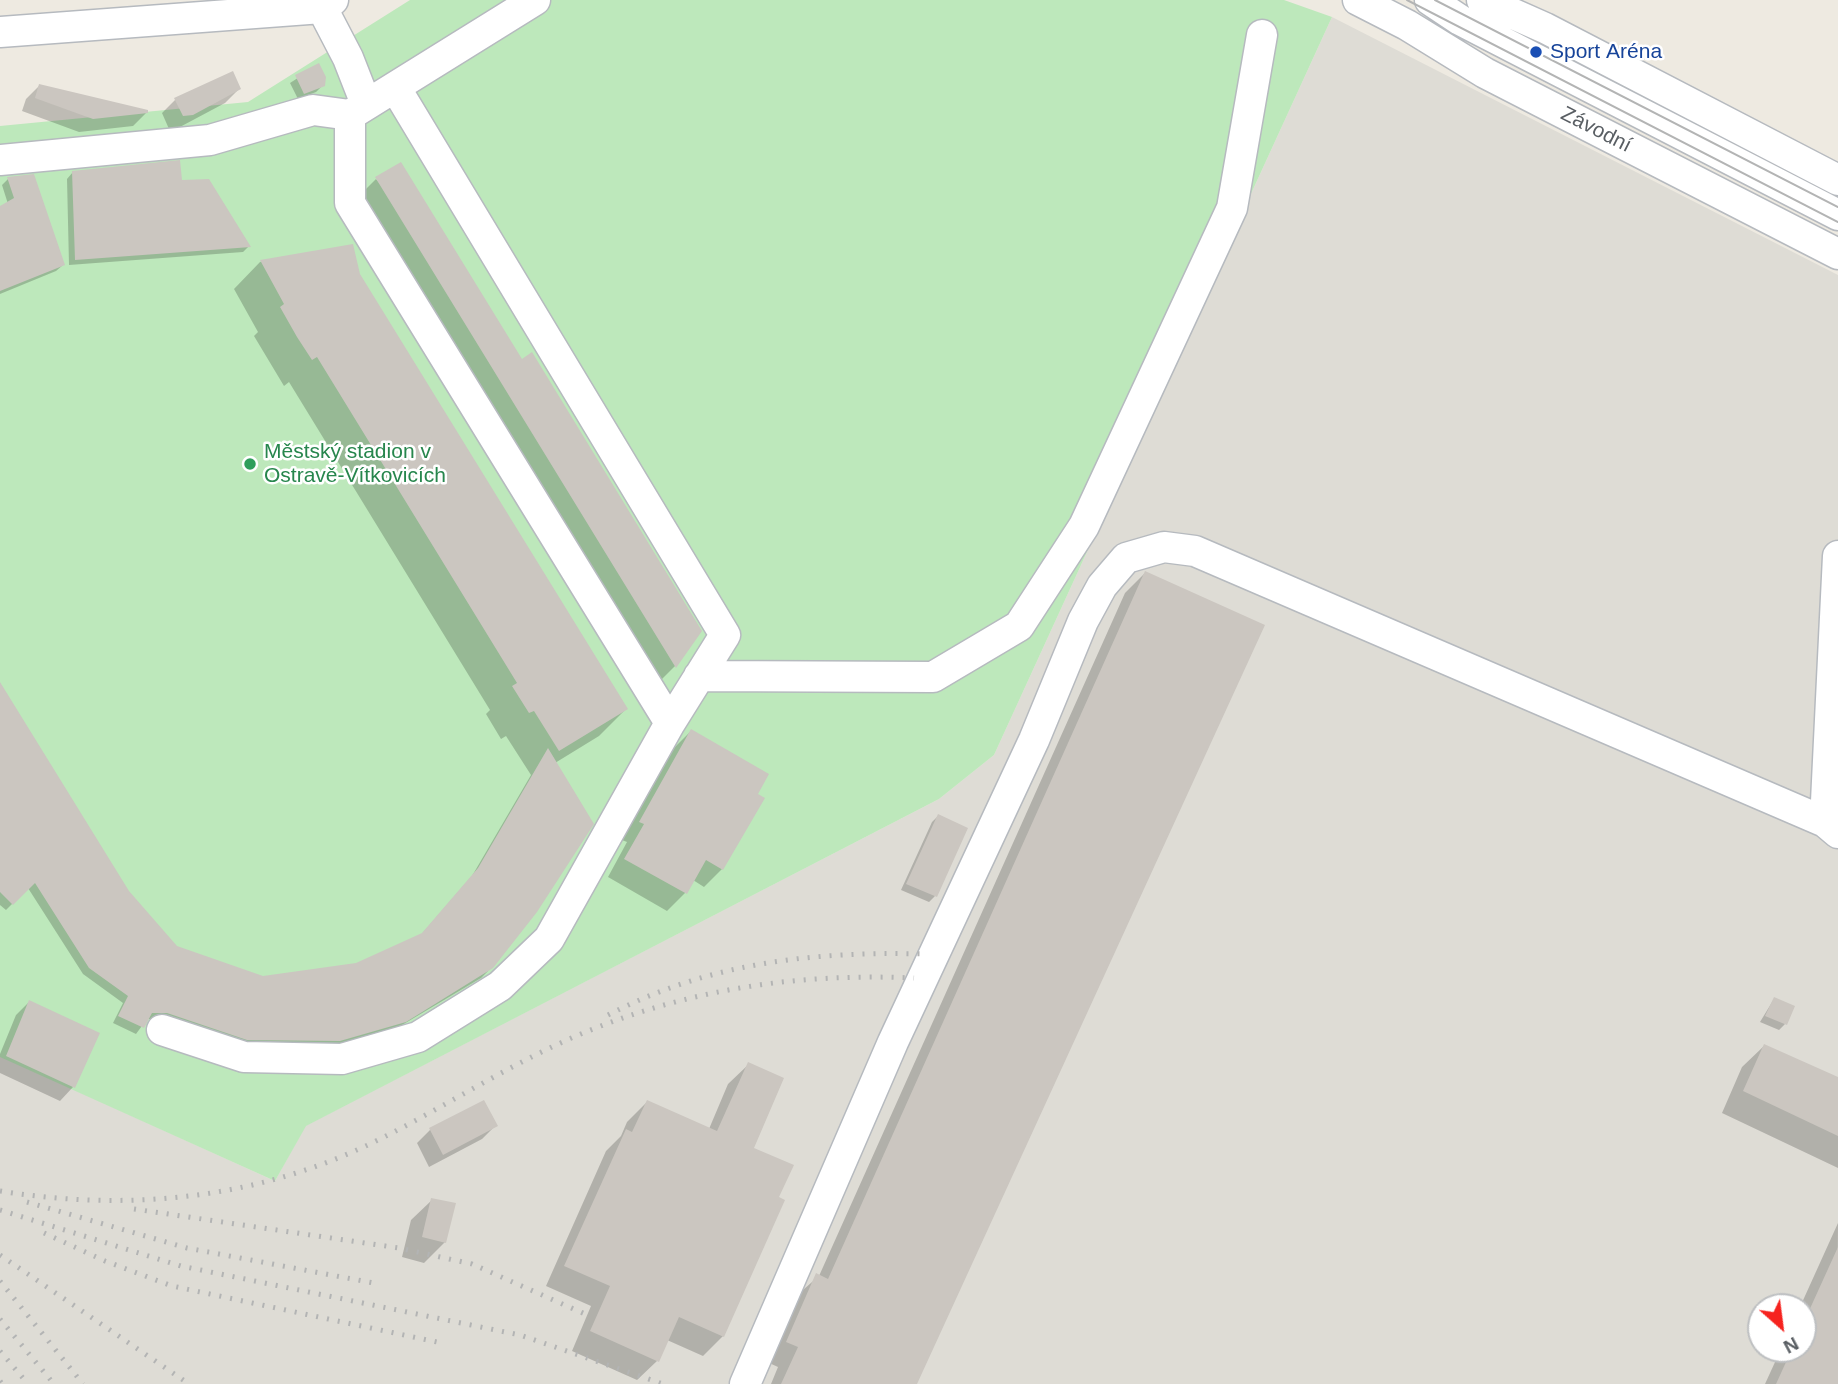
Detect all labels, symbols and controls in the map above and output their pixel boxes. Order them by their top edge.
place label: Sport Aréna [1550,39,1662,65]
marker: Sport Aréna [1528,44,1544,60]
street label: Závodní [1556,102,1636,158]
place label: Městský stadion v Ostravě-Vítkovicích [264,439,446,489]
marker: Městský stadion v Ostravě-Vítkovicích [242,456,258,472]
north arrow [1747,1293,1817,1363]
text: N [1780,1333,1802,1358]

